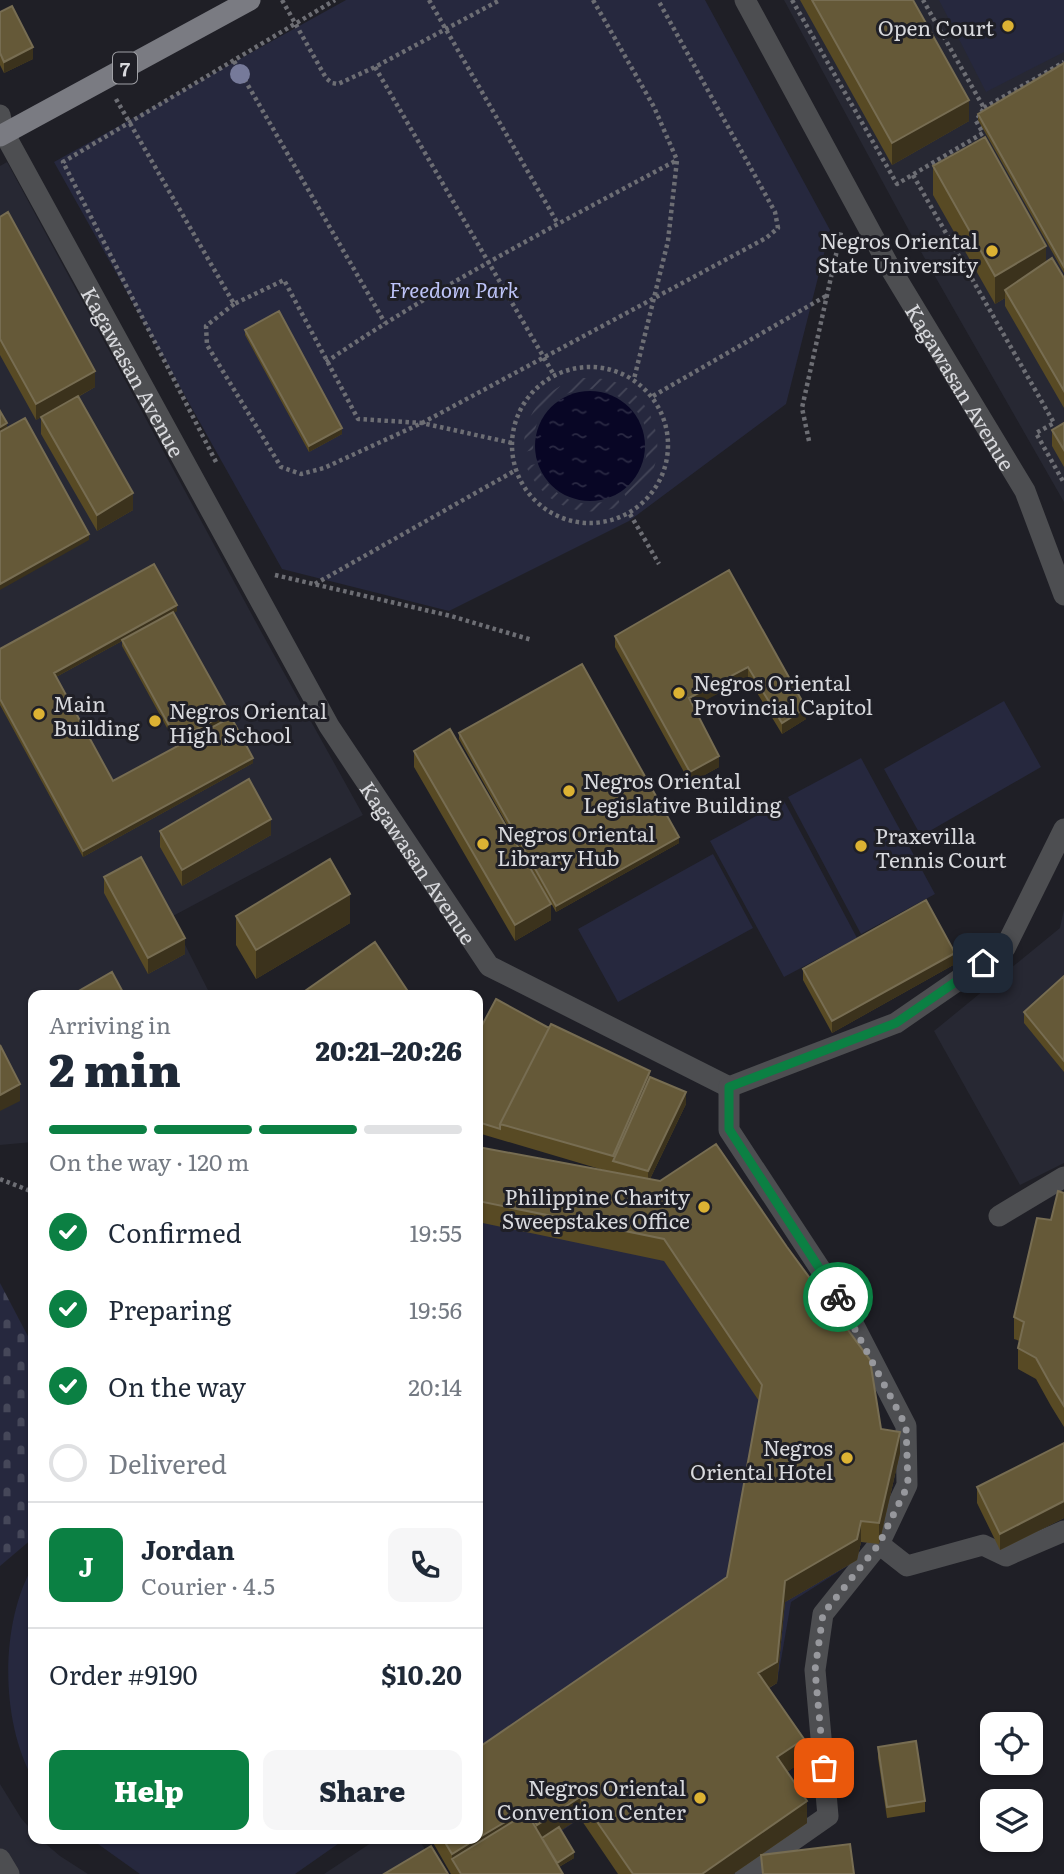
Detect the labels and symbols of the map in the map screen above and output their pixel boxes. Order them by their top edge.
place label: Open Court [878,11,995,42]
marker: Open Court [1000,18,1016,34]
road number: 7 [113,52,137,83]
place label: Negros Oriental State University [817,224,979,279]
marker: Negros Oriental State University [984,243,1000,259]
park label: Freedom Park [389,273,520,304]
street label: Kagawasan Avenue [75,280,194,462]
street label: Kagawasan Avenue [899,297,1024,476]
place label: Negros Oriental Provincial Capitol [693,666,873,721]
marker: Negros Oriental Provincial Capitol [671,685,687,701]
place label: Main Building [53,687,140,742]
place label: Negros Oriental High School [169,694,327,749]
marker: Main Building [31,706,47,722]
marker: Negros Oriental High School [147,713,163,729]
place label: Negros Oriental Legislative Building [583,764,782,819]
street label: Kagawasan Avenue [354,774,485,950]
marker: Negros Oriental Legislative Building [561,783,577,799]
place label: Negros Oriental Library Hub [497,817,655,872]
place label: Praxevilla Tennis Court [875,819,1007,874]
marker: Negros Oriental Library Hub [475,836,491,852]
marker: Praxevilla Tennis Court [853,838,869,854]
pin [953,933,1013,993]
place label: Philippine Charity Sweepstakes Office [502,1180,691,1235]
marker: Philippine Charity Sweepstakes Office [696,1199,712,1215]
courier [803,1262,873,1332]
place label: Negros Oriental Hotel [690,1431,833,1486]
marker: Negros Oriental Hotel [839,1450,855,1466]
pin [794,1738,854,1798]
place label: Negros Oriental Convention Center [497,1771,686,1826]
marker: Negros Oriental Convention Center [692,1790,708,1806]

